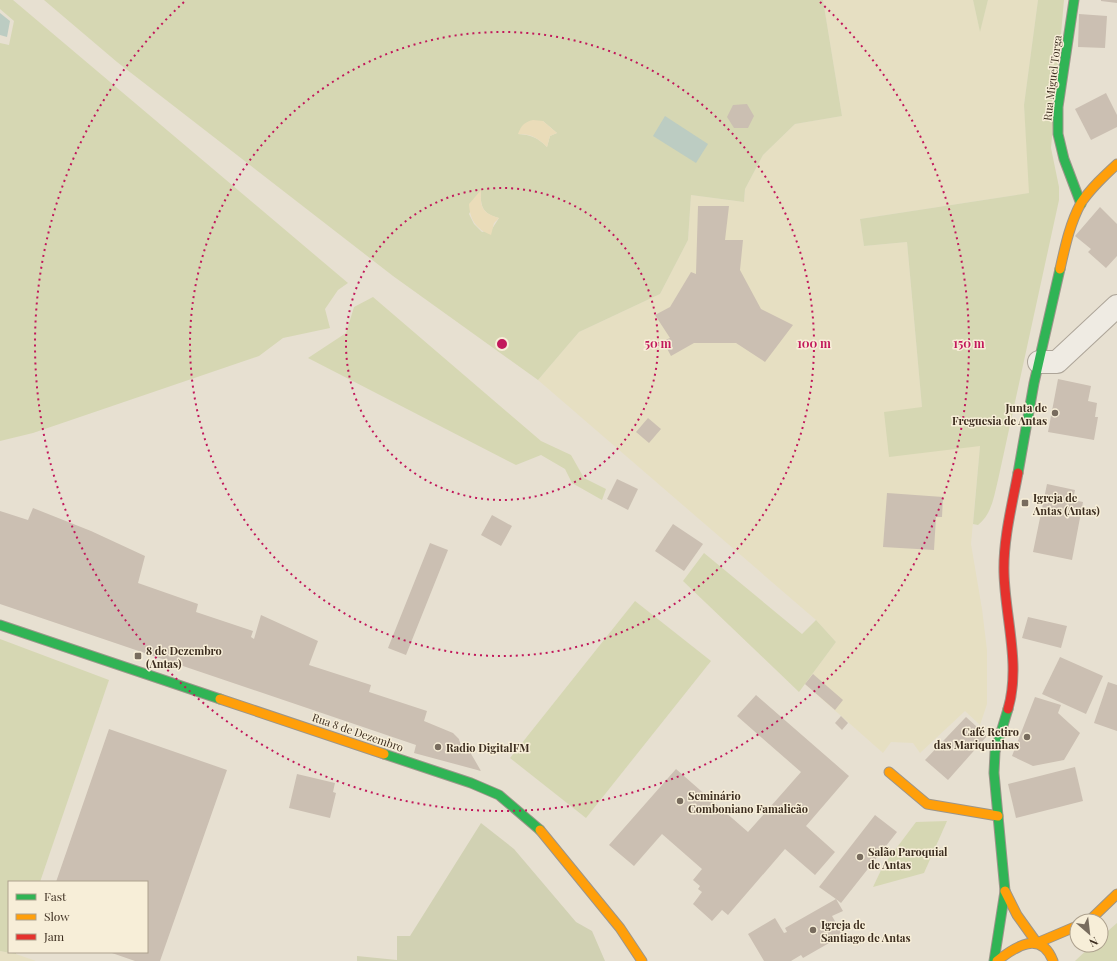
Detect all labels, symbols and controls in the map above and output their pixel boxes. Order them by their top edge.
street label: Rua Miguel Torga [1039,34,1065,122]
text: 50 m [645,335,672,351]
text: 100 m [797,335,831,351]
text: 150 m [953,335,985,351]
centre of rings [495,337,509,351]
place label: Junta de Freguesia de Antas [952,400,1047,428]
marker: Junta de Freguesia de Antas [1050,408,1060,418]
place label: Igreja de Antas (Antas) [1032,490,1100,518]
marker: Igreja de Antas (Antas) [1020,498,1030,508]
place label: 8 de Dezembro (Antas) [146,643,222,671]
marker: 8 de Dezembro (Antas) [133,651,143,661]
street label: Rua 8 de Dezembro [310,709,406,755]
place label: Café Retiro das Mariquinhas [934,724,1019,752]
marker: Café Retiro das Mariquinhas [1022,732,1032,742]
place label: Radio DigitalFM [446,740,529,755]
marker: Radio DigitalFM [433,742,443,752]
place label: Seminário Comboniano Famalicão [688,788,808,816]
marker: Seminário Comboniano Famalicão [675,796,685,806]
place label: Salão Paroquial de Antas [868,844,948,872]
marker: Salão Paroquial de Antas [855,852,865,862]
legend [8,881,148,953]
text: Fast [44,888,67,904]
text: Slow [44,908,70,924]
north arrow [1069,913,1109,953]
place label: Igreja de Santiago de Antas [821,917,911,945]
marker: Igreja de Santiago de Antas [808,925,818,935]
text: Jam [43,928,65,944]
text: N [1087,934,1101,951]

